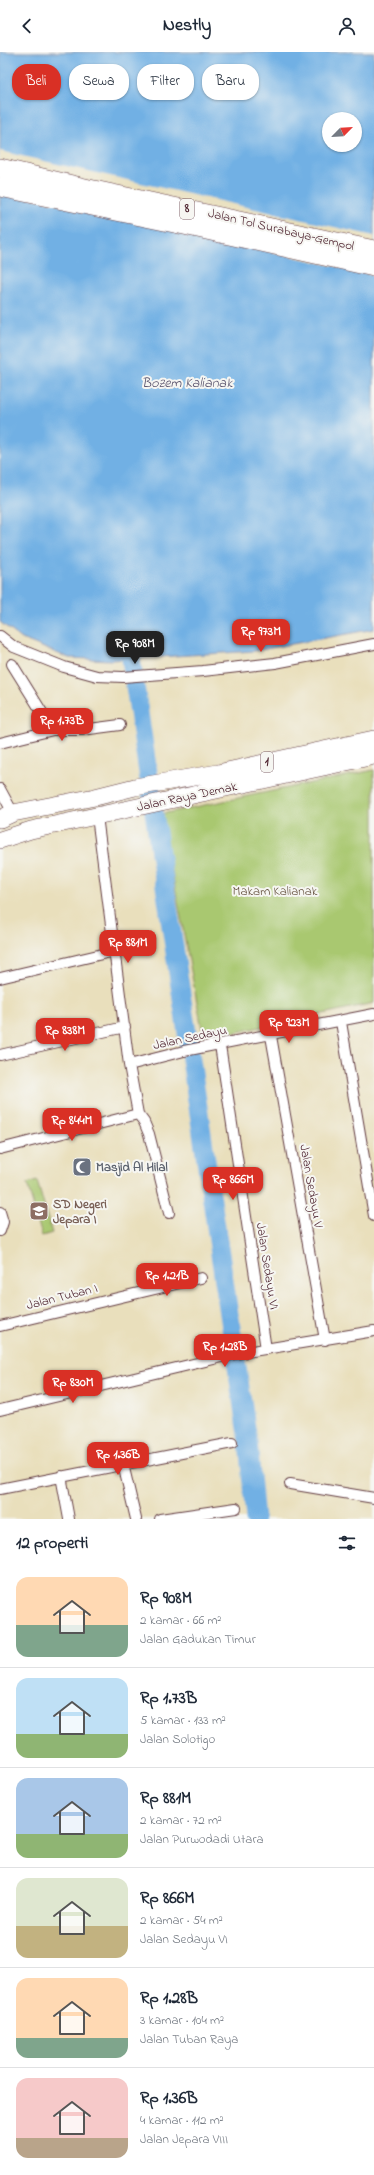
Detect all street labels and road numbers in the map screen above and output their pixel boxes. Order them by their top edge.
road number: 8 [180,199,194,219]
street label: Jalan Tol Surabaya–Gempol [206,204,356,257]
road number: 1 [261,752,273,772]
street label: Jalan Raya Demak [135,777,239,818]
street label: Jalan Sedayu [151,1021,229,1056]
street label: Jalan Sedayu V [293,1143,328,1230]
street label: Jalan Sedayu VI [250,1221,283,1311]
street label: Jalan Tuban I [24,1279,100,1315]

